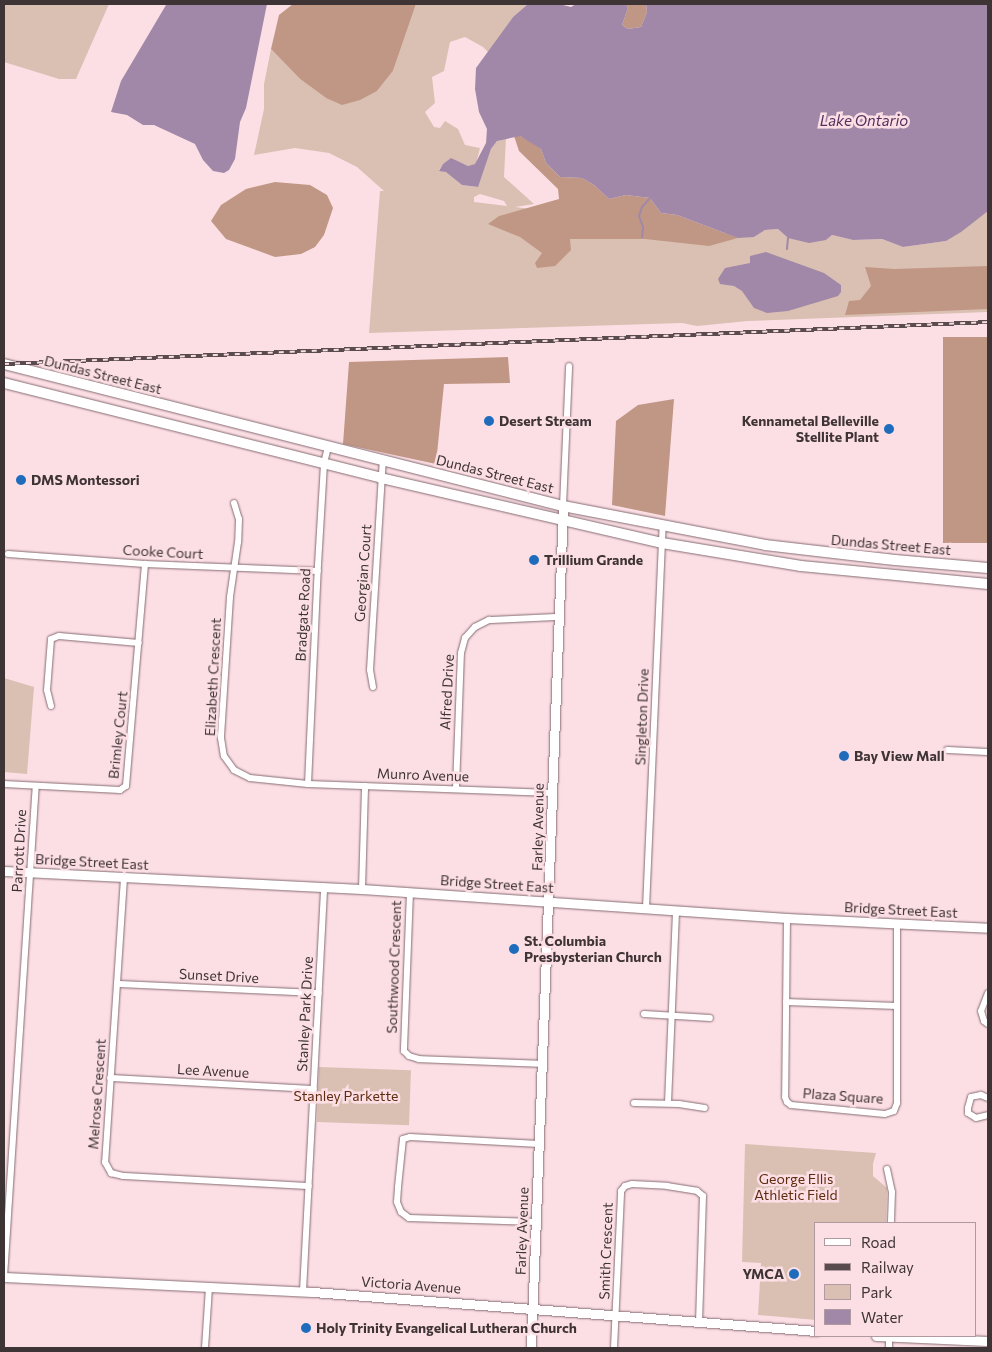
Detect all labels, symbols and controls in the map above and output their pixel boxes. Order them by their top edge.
water label: Lake Ontario [820,112,908,130]
street label: Dundas Street East [42,352,164,398]
place label: Desert Stream [499,413,592,429]
place label: Kennametal Belleville Stellite Plant [742,413,879,446]
marker: Desert Stream [483,415,495,427]
marker: Kennametal Belleville Stellite Plant [883,423,895,435]
street label: Dundas Street East [434,451,556,497]
place label: DMS Montessori [31,472,140,488]
marker: DMS Montessori [15,474,27,486]
street label: Georgian Court [351,524,375,622]
street label: Dundas Street East [830,531,952,559]
street label: Cooke Court [122,541,204,563]
place label: Trillium Grande [544,552,643,568]
marker: Trillium Grande [528,554,540,566]
street label: Bradgate Road [292,568,314,662]
street label: Elizabeth Crescent [202,617,224,737]
street label: Alfred Drive [437,654,457,730]
street label: Singleton Drive [632,668,652,766]
street label: Brimley Court [105,690,131,780]
place label: Bay View Mall [854,748,944,764]
marker: Bay View Mall [838,750,850,762]
street label: Munro Avenue [377,765,469,785]
street label: Farley Avenue [529,783,547,871]
street label: Parrott Drive [8,809,30,893]
street label: Bridge Street East [35,851,149,873]
street label: Bridge Street East [440,872,554,896]
street label: Bridge Street East [844,899,958,921]
street label: Southwood Crescent [383,900,405,1034]
place label: St. Columbia Presbysterian Church [524,933,662,966]
marker: St. Columbia Presbysterian Church [508,943,520,955]
street label: Stanley Park Drive [294,956,316,1072]
street label: Sunset Drive [179,966,259,986]
street label: Melrose Crescent [85,1038,109,1150]
street label: Lee Avenue [177,1061,249,1081]
street label: Plaza Square [802,1085,884,1107]
park label: Stanley Parkette [294,1088,398,1104]
park label: George Ellis Athletic Field [754,1171,838,1204]
street label: Farley Avenue [512,1187,532,1275]
street label: Smith Crescent [596,1202,616,1300]
legend [814,1222,977,1337]
text: Road [861,1233,896,1251]
text: Railway [861,1258,914,1276]
place label: YMCA [742,1266,784,1282]
marker: YMCA [788,1268,800,1280]
street label: Victoria Avenue [361,1273,461,1297]
text: Park [861,1283,892,1301]
text: Water [861,1308,903,1326]
place label: Holy Trinity Evangelical Lutheran Church [316,1320,577,1336]
marker: Holy Trinity Evangelical Lutheran Church [300,1322,312,1334]

